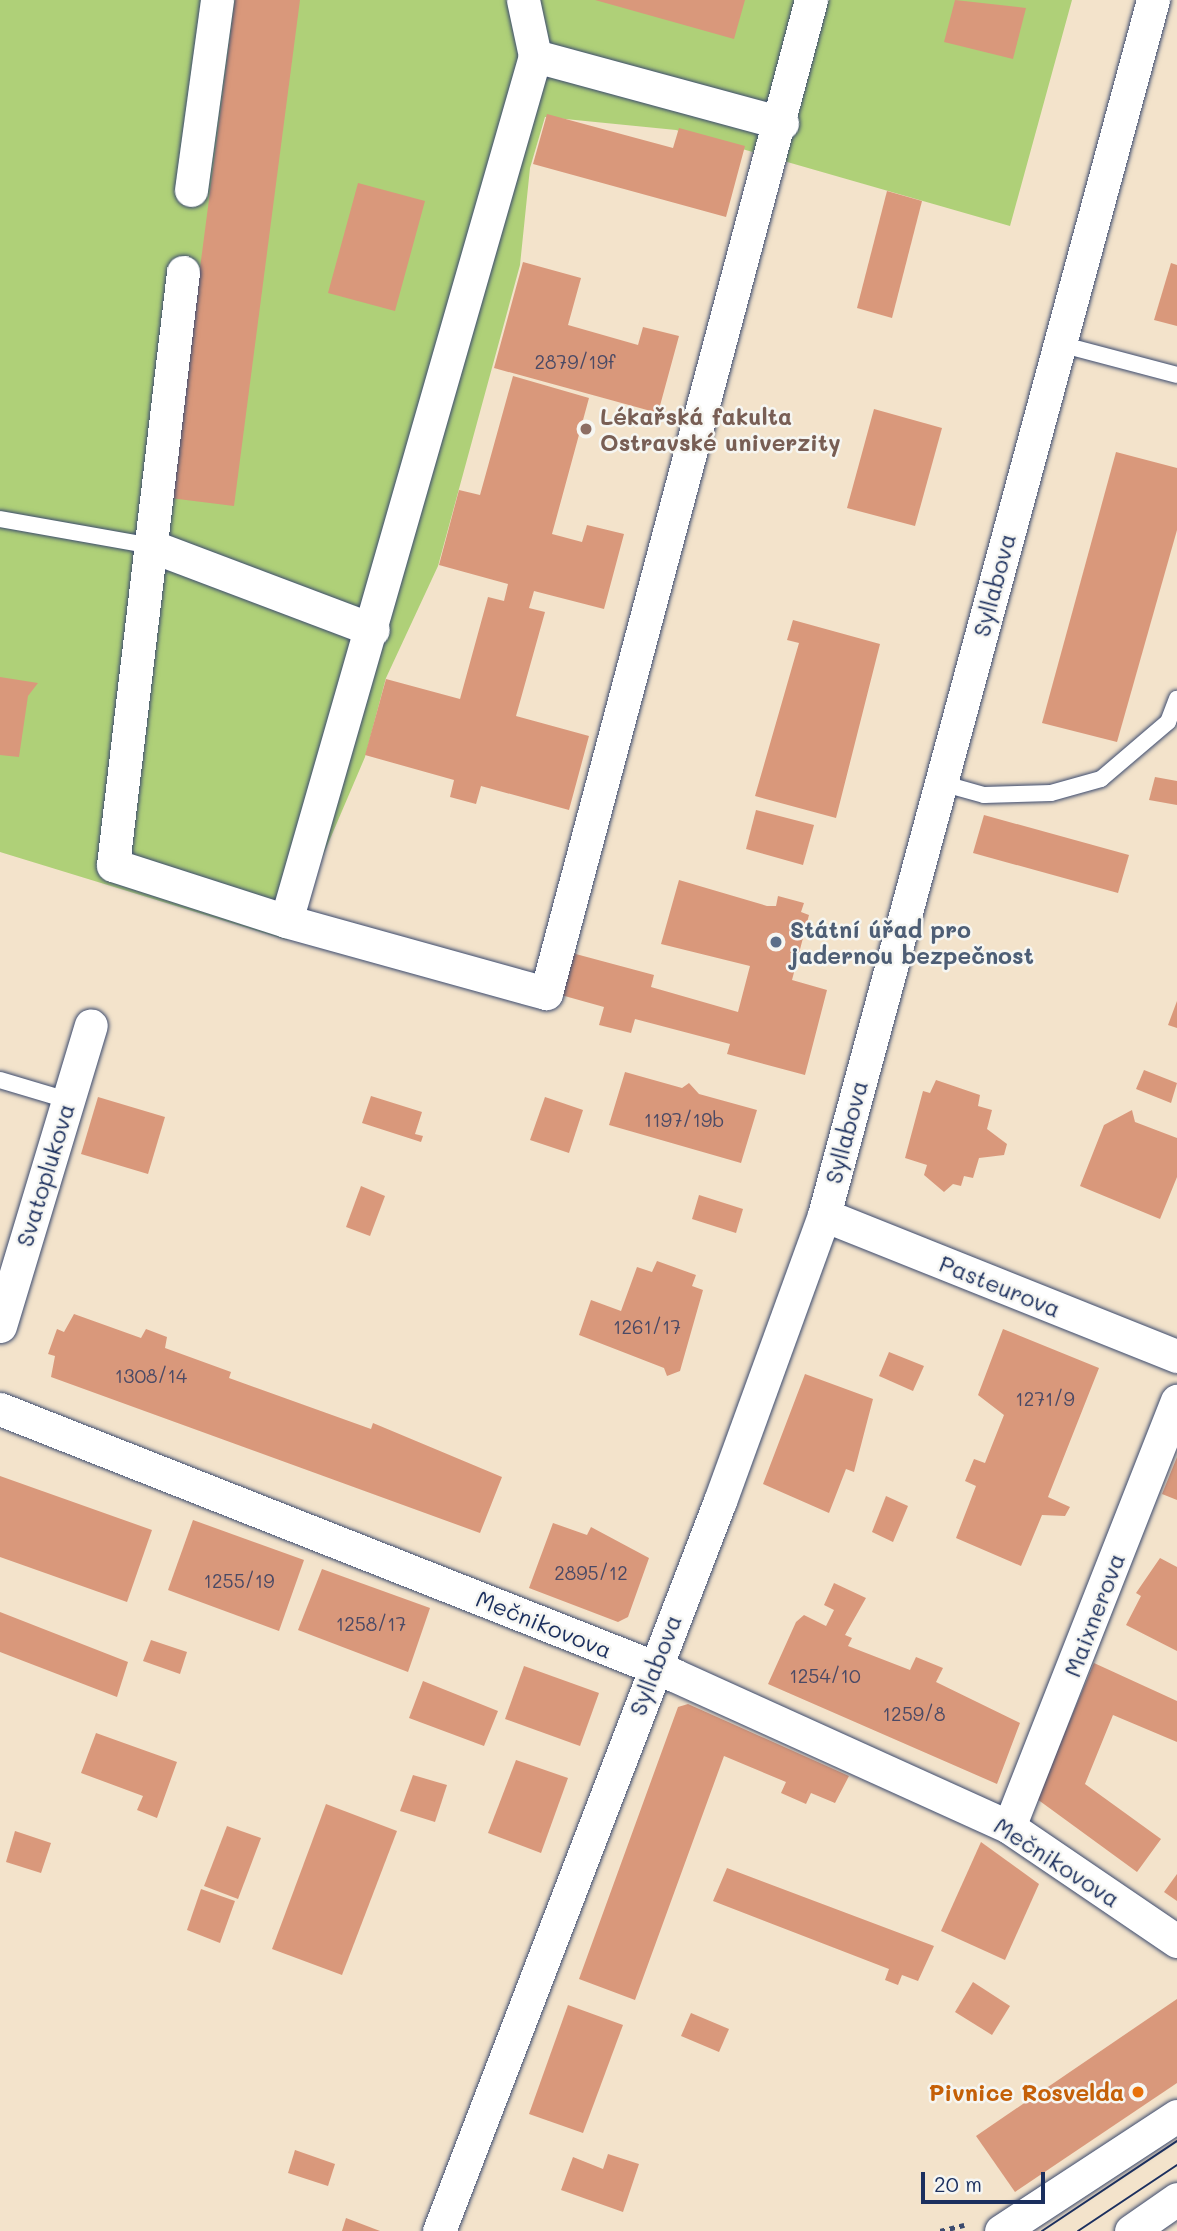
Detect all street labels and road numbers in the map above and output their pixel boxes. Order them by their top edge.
street label: Syllabova [967,530,1021,640]
street label: Syllabova [819,1077,873,1187]
street label: Svatoplukova [10,1100,80,1250]
street label: Pasteurova [935,1249,1065,1323]
street label: Maixnerova [1058,1549,1130,1681]
street label: Mečnikovova [472,1584,616,1664]
street label: Syllabova [623,1611,687,1719]
street label: Mečnikovova [989,1811,1125,1913]

